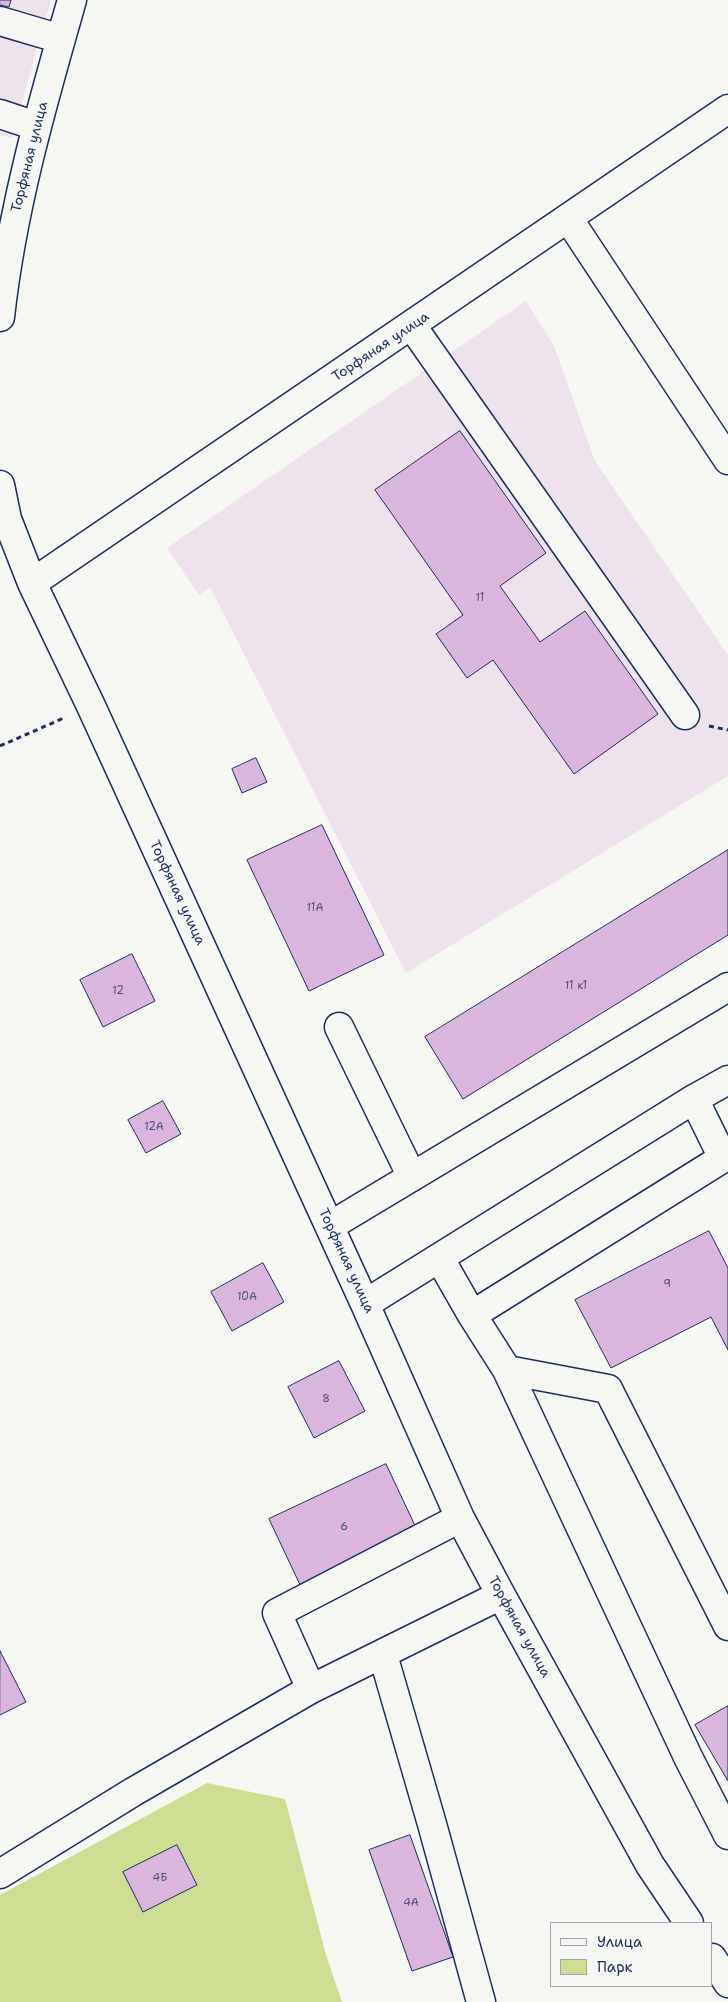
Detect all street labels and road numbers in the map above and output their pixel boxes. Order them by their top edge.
street label: Торфяная улица [8,100,52,214]
street label: Торфяная улица [329,308,433,386]
street label: Торфяная улица [145,838,209,948]
street label: Торфяная улица [314,1206,378,1316]
street label: Торфяная улица [484,1573,554,1681]

